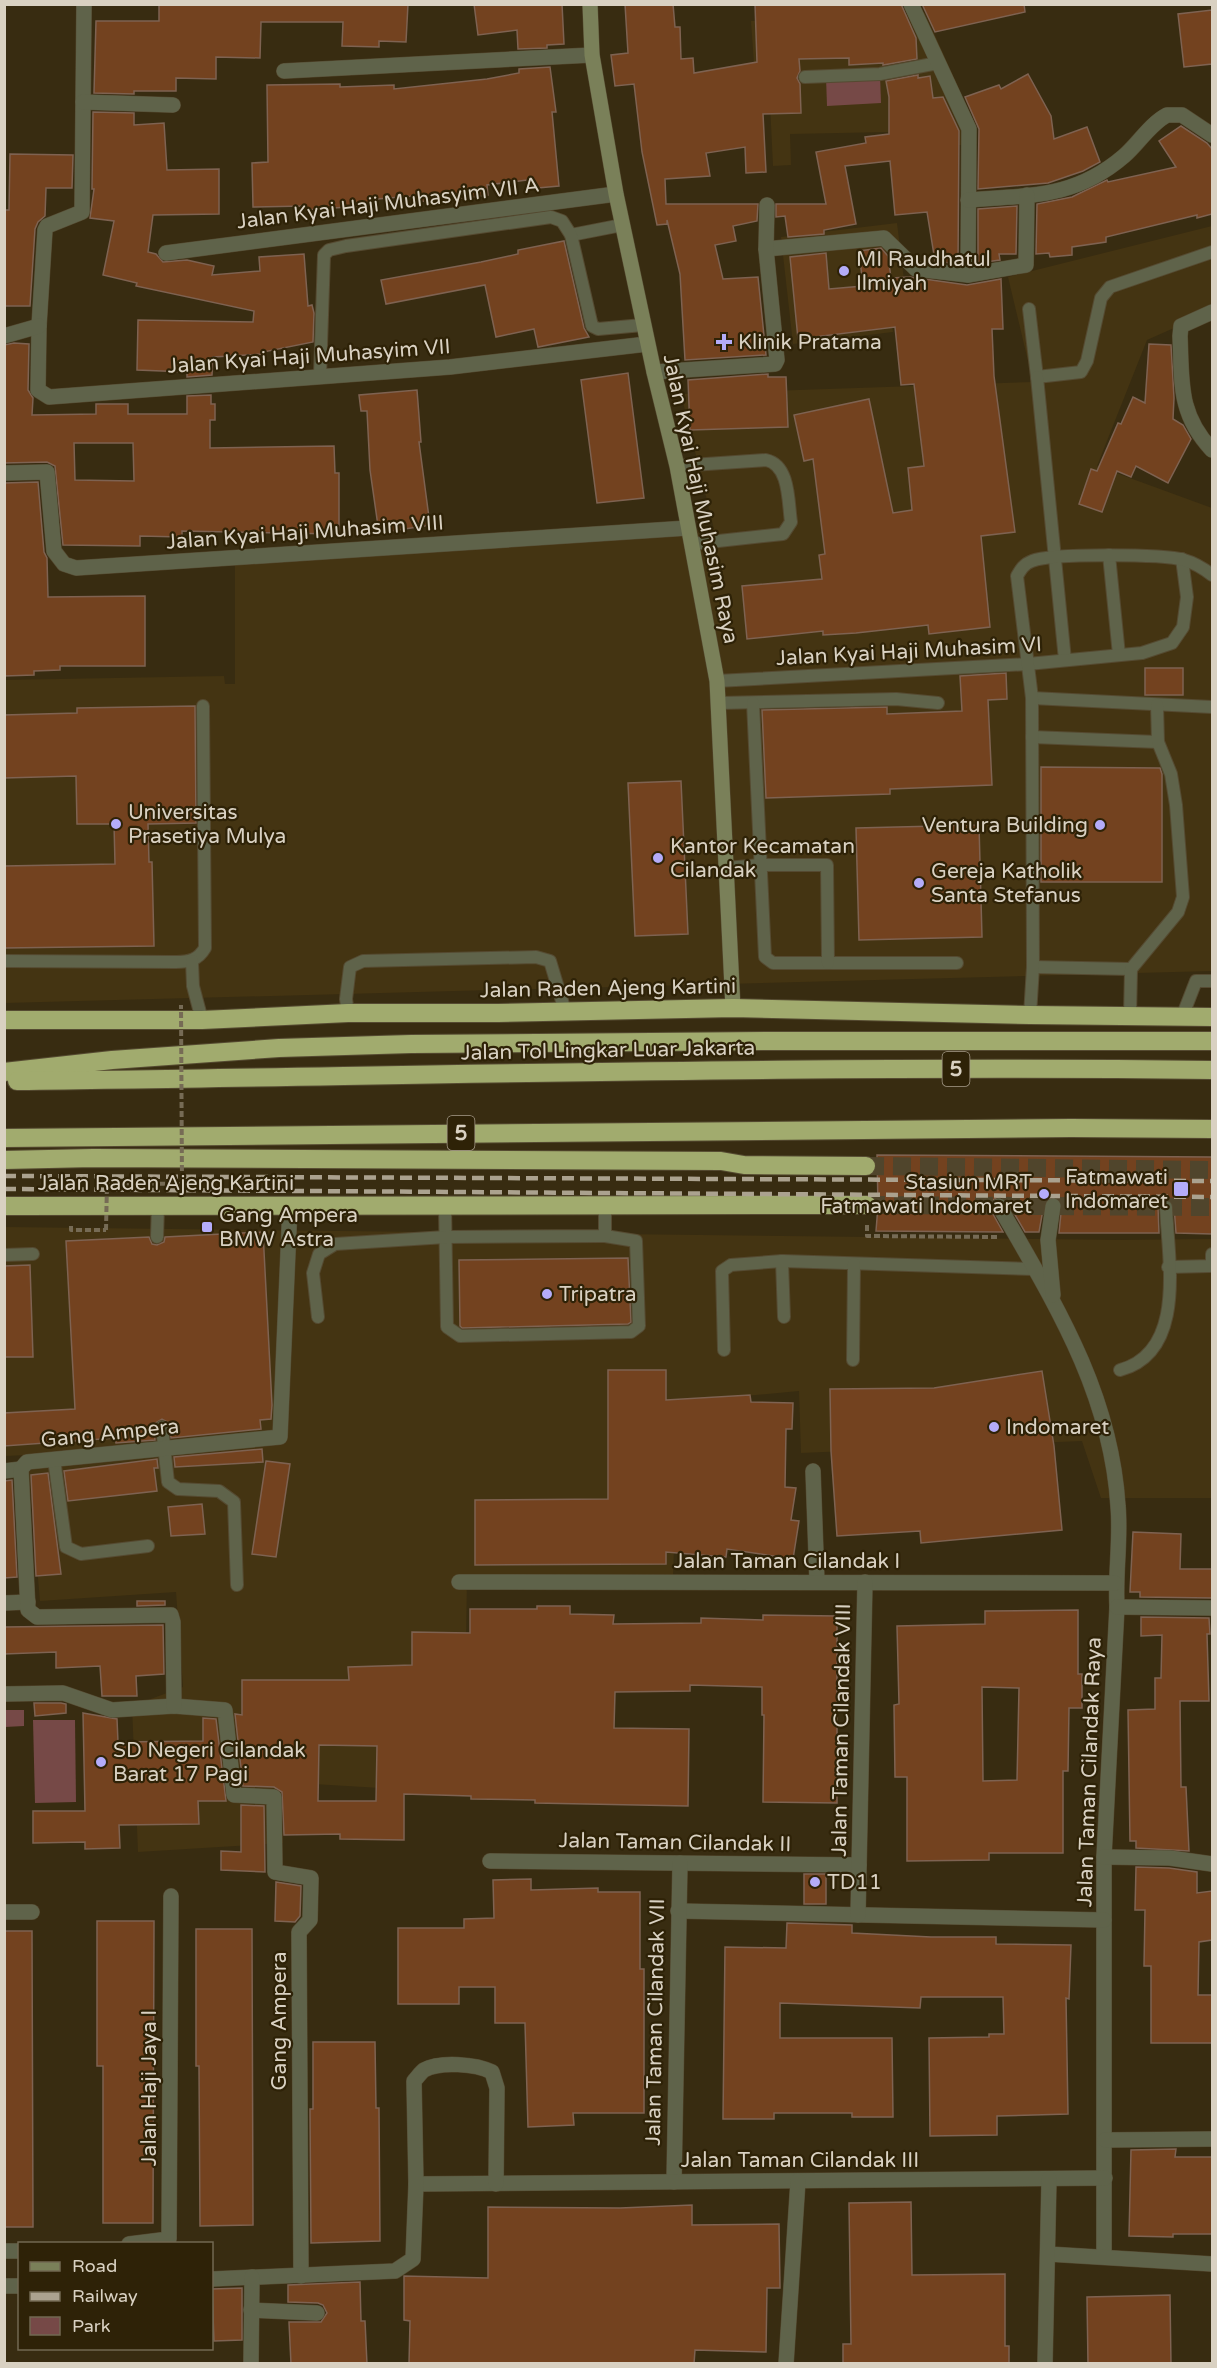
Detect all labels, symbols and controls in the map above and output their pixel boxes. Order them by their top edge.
street label: Jalan Kyai Haji Muhasyim VII A [235,173,541,234]
place label: MI Raudhatul Ilmiyah [856,247,991,296]
marker: MI Raudhatul Ilmiyah [837,264,851,278]
place label: Klinik Pratama [738,330,882,355]
marker: Klinik Pratama [715,333,733,351]
street label: Jalan Kyai Haji Muhasyim VII [167,334,451,379]
street label: Jalan Kyai Haji Muhasim Raya [658,352,743,646]
street label: Jalan Kyai Haji Muhasim VIII [165,510,445,555]
street label: Jalan Kyai Haji Muhasim VI [775,632,1043,671]
place label: Universitas Prasetiya Mulya [128,800,286,849]
place label: Ventura Building [922,813,1088,838]
marker: Universitas Prasetiya Mulya [109,817,123,831]
marker: Ventura Building [1093,818,1107,832]
place label: Kantor Kecamatan Cilandak [670,834,855,883]
marker: Kantor Kecamatan Cilandak [651,851,665,865]
place label: Gereja Katholik Santa Stefanus [931,859,1082,908]
marker: Gereja Katholik Santa Stefanus [912,876,926,890]
street label: Jalan Raden Ajeng Kartini [480,974,736,1003]
street label: Jalan Tol Lingkar Luar Jakarta [461,1035,755,1066]
road number: 5 [942,1052,970,1086]
road number: 5 [448,1116,474,1150]
place label: Fatmawati Indomaret [1065,1165,1168,1214]
place label: Stasiun MRT Fatmawati Indomaret [820,1170,1032,1219]
street label: Jalan Raden Ajeng Kartini [38,1171,294,1196]
marker: Fatmawati Indomaret [1172,1180,1190,1198]
marker: Stasiun MRT Fatmawati Indomaret [1037,1187,1051,1201]
place label: Gang Ampera BMW Astra [219,1203,358,1252]
marker: Gang Ampera BMW Astra [200,1220,214,1234]
place label: Tripatra [559,1282,636,1307]
marker: Tripatra [540,1287,554,1301]
street label: Gang Ampera [40,1414,180,1453]
place label: Indomaret [1006,1415,1109,1440]
marker: Indomaret [987,1420,1001,1434]
street label: Jalan Taman Cilandak I [674,1549,900,1574]
street label: Jalan Taman Cilandak VIII [827,1603,856,1857]
street label: Jalan Taman Cilandak Raya [1072,1637,1107,1907]
place label: SD Negeri Cilandak Barat 17 Pagi [113,1738,306,1787]
marker: SD Negeri Cilandak Barat 17 Pagi [94,1755,108,1769]
street label: Jalan Taman Cilandak II [558,1828,792,1857]
place label: TD11 [827,1870,882,1895]
marker: TD11 [808,1875,822,1889]
street label: Jalan Taman Cilandak VII [641,1898,670,2146]
street label: Gang Ampera [267,1952,292,2091]
street label: Jalan Haji Jaya I [137,2010,162,2166]
street label: Jalan Taman Cilandak III [681,2148,919,2173]
legend [18,2242,213,2350]
text: Road [72,2255,117,2277]
text: Railway [72,2285,138,2307]
text: Park [72,2315,111,2337]

